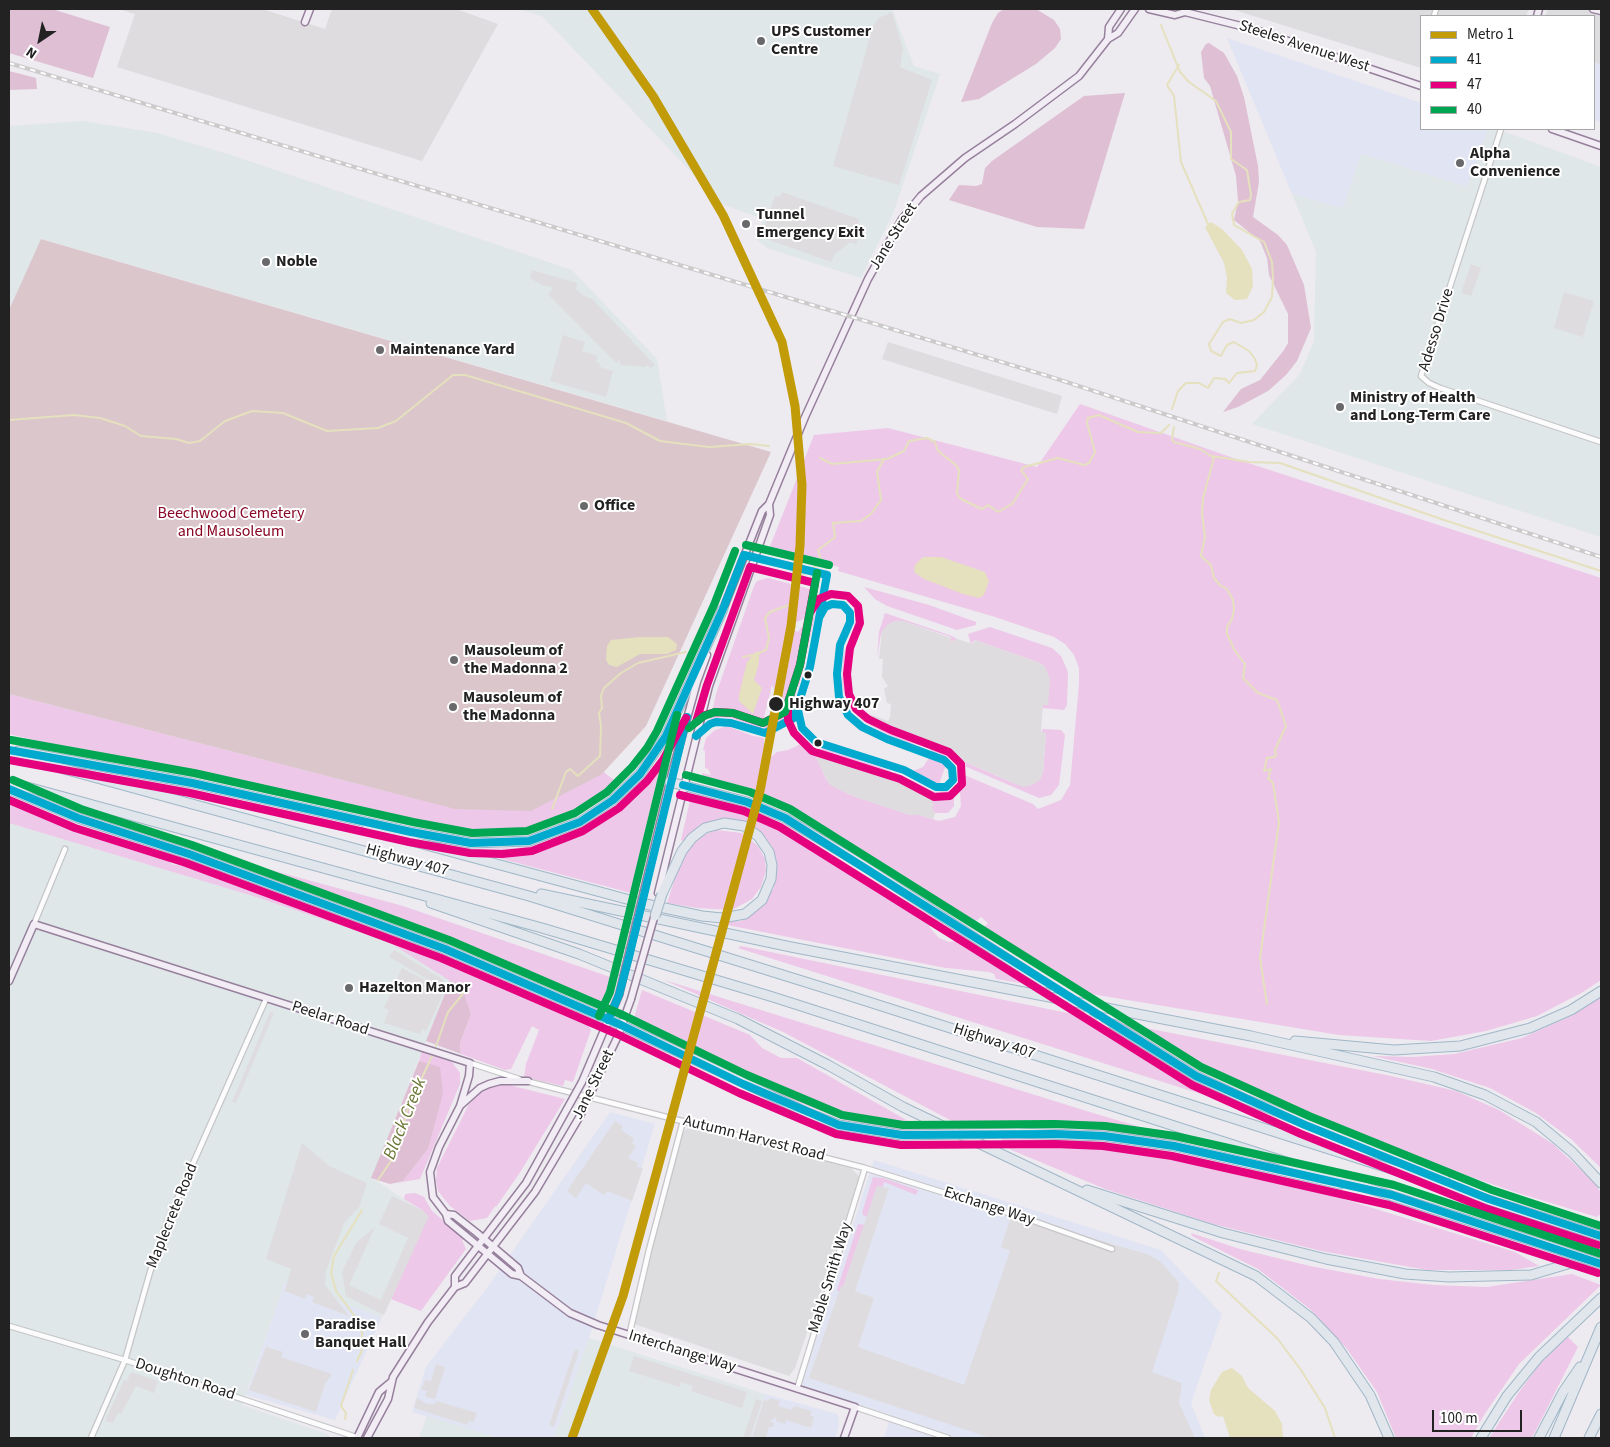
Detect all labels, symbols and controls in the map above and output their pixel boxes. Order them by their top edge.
north arrow [15,15,65,65]
legend [1420,15,1595,130]
street label: Steeles Avenue West [1236,17,1372,77]
place label: UPS Customer Centre [771,22,871,60]
text: Metro 1 [1467,24,1514,45]
marker: UPS Customer Centre [755,35,767,47]
text: N [22,42,41,63]
text: 41 [1467,49,1482,70]
text: 47 [1467,74,1482,95]
text: 40 [1467,99,1482,120]
place label: Alpha Convenience [1470,144,1560,182]
marker: Alpha Convenience [1454,157,1466,169]
street label: Jane Street [866,200,922,274]
place label: Tunnel Emergency Exit [756,205,865,243]
marker: Tunnel Emergency Exit [740,218,752,230]
place label: Noble [276,252,318,272]
marker: Noble [260,256,272,268]
street label: Adesso Drive [1415,286,1459,374]
place label: Maintenance Yard [390,340,515,360]
marker: Maintenance Yard [374,344,386,356]
place label: Ministry of Health and Long-Term Care [1350,388,1490,426]
marker: Ministry of Health and Long-Term Care [1334,401,1346,413]
place label: Office [594,496,635,516]
marker: Office [578,500,590,512]
park label: Beechwood Cemetery and Mausoleum [158,504,304,542]
place label: Mausoleum of the Madonna 2 [464,641,568,679]
marker: Mausoleum of the Madonna 2 [448,654,460,666]
unlabelled marker [803,670,813,680]
place label: Mausoleum of the Madonna [463,688,562,726]
place label: Highway 407 [789,694,879,714]
marker: Highway 407 [767,695,785,713]
marker: Mausoleum of the Madonna [447,701,459,713]
unlabelled marker [813,738,823,748]
street label: Highway 407 [363,841,451,881]
place label: Hazelton Manor [359,978,470,998]
marker: Hazelton Manor [343,982,355,994]
street label: Peelar Road [289,998,371,1040]
street label: Highway 407 [951,1020,1037,1064]
street label: Jane Street [569,1047,619,1123]
water label: Black Creek [380,1075,432,1163]
street label: Autumn Harvest Road [681,1112,827,1166]
street label: Maplecrete Road [143,1161,203,1271]
street label: Exchange Way [941,1183,1037,1231]
street label: Mable Smith Way [805,1220,857,1336]
place label: Paradise Banquet Hall [315,1315,406,1353]
street label: Interchange Way [626,1327,738,1377]
marker: Paradise Banquet Hall [299,1328,311,1340]
street label: Doughton Road [133,1355,237,1405]
scale bar [1435,1400,1525,1432]
text: 100 m [1440,1408,1478,1429]

